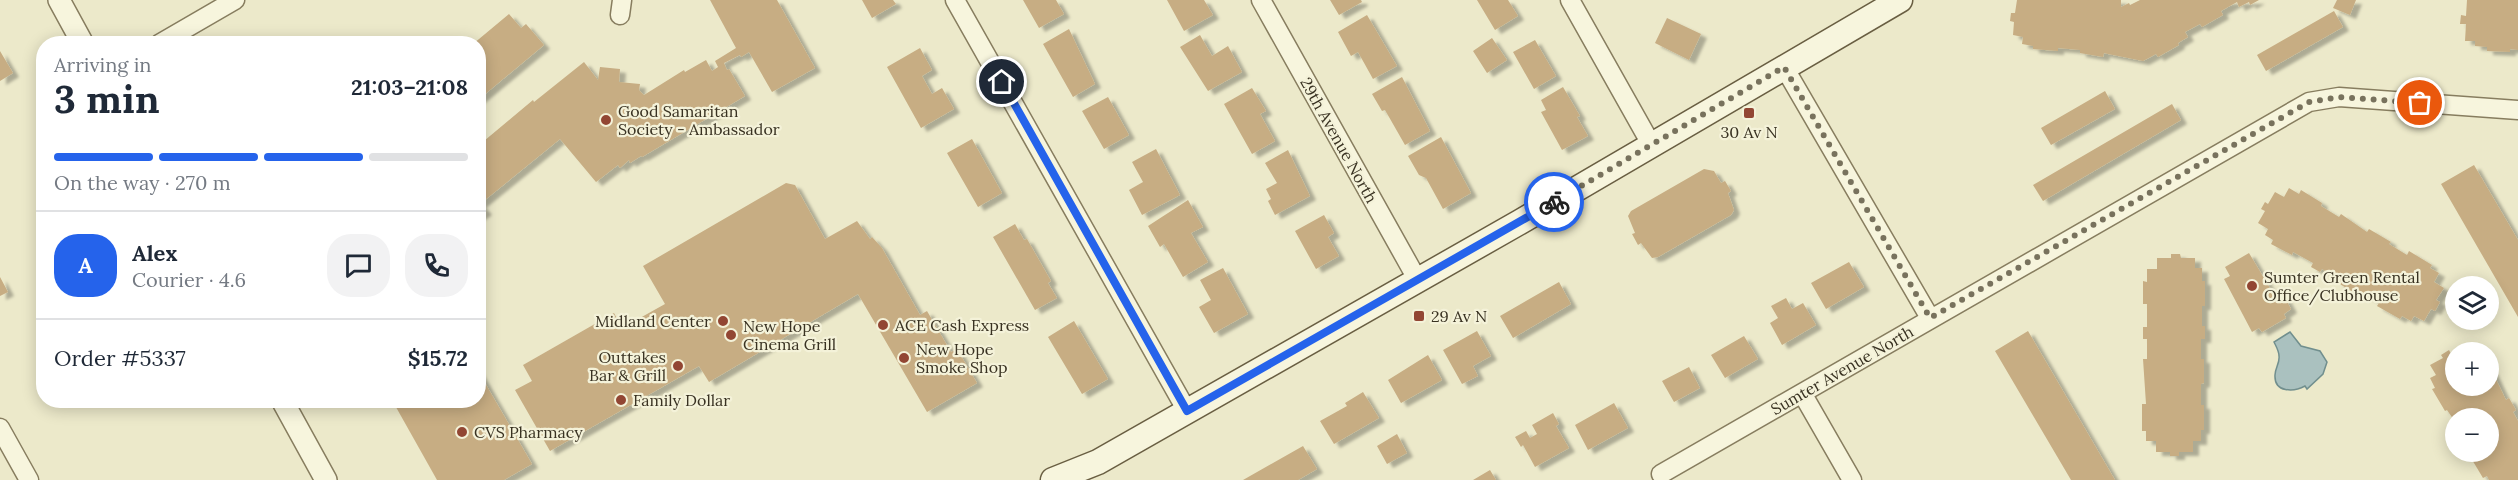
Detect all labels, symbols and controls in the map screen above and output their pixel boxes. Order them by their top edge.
text: Arriving in [54,52,151,77]
pin [976,56,1027,107]
icon: home [985,65,1018,98]
text: 21:03–21:08 [351,73,468,101]
text: 3 min [54,74,160,124]
street label: 29th Avenue North [1296,74,1382,207]
pin [2394,77,2445,128]
icon: bag [2403,86,2436,119]
place label: Good Samaritan Society - Ambassador [618,101,780,139]
marker: 30 Av N [1742,106,1756,120]
marker: Good Samaritan Society - Ambassador [599,113,613,127]
place label: 30 Av N [1720,122,1778,142]
text: On the way · 270 m [54,170,231,195]
courier [1524,172,1584,232]
icon: bike [1538,186,1571,219]
button: chat [327,234,390,297]
button: phone [405,234,468,297]
text: Alex [132,239,177,267]
text: A [78,251,93,279]
text: Courier · 4.6 [132,267,246,292]
place label: Sumter Green Rental Office/Clubhouse [2264,267,2420,306]
map controls [2445,276,2499,462]
button: layers [2445,276,2499,330]
marker: Sumter Green Rental Office/Clubhouse [2245,279,2259,293]
place label: 29 Av N [1431,306,1487,326]
marker: 29 Av N [1412,309,1426,323]
place label: Midland Center [595,311,711,331]
marker: Midland Center [716,314,730,328]
place label: ACE Cash Express [894,315,1029,335]
place label: New Hope Cinema Grill [743,316,836,354]
marker: ACE Cash Express [876,318,890,332]
street label: Sumter Avenue North [1767,321,1917,419]
marker: New Hope Cinema Grill [724,328,738,342]
place label: New Hope Smoke Shop [916,339,1008,377]
button: + [2445,342,2499,396]
text: Order #5337 [54,344,186,372]
text: $15.72 [408,344,468,372]
place label: Outtakes Bar & Grill [589,347,666,385]
marker: New Hope Smoke Shop [897,351,911,365]
marker: Outtakes Bar & Grill [671,359,685,373]
place label: Family Dollar [633,390,730,410]
marker: Family Dollar [614,393,628,407]
button: − [2445,408,2499,462]
place label: CVS Pharmacy [474,422,583,442]
marker: CVS Pharmacy [455,425,469,439]

